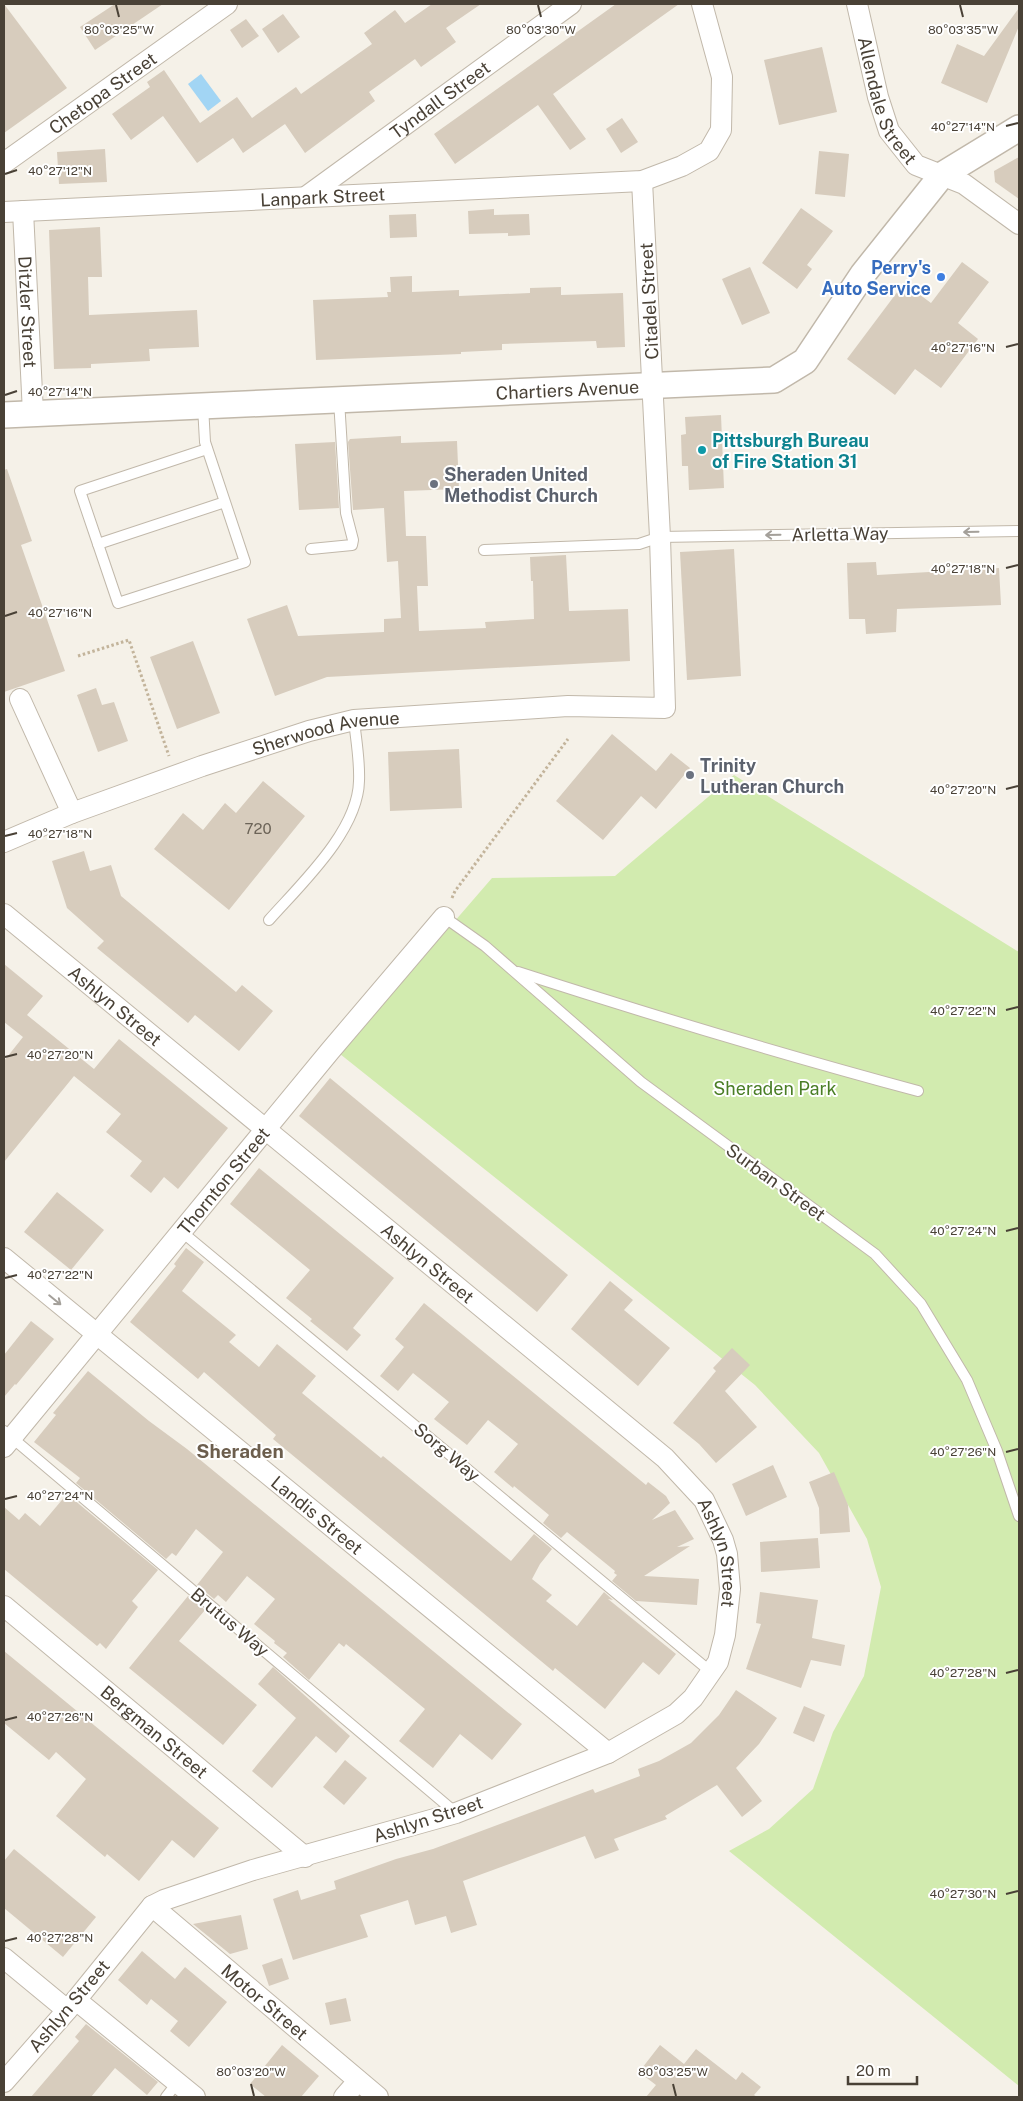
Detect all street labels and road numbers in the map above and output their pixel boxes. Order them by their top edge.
street label: Allendale Street [854,35,922,168]
street label: Chetopa Street [45,47,160,138]
street label: Tyndall Street [386,56,494,143]
street label: Lanpark Street [260,183,386,210]
street label: Citadel Street [635,242,663,360]
street label: Ditzler Street [15,255,41,368]
street label: Chartiers Avenue [495,376,640,403]
street label: Arletta Way [791,523,889,545]
street label: Sherwood Avenue [249,707,400,759]
street label: Ashlyn Street [64,961,166,1050]
street label: Thornton Street [173,1123,274,1239]
street label: Surban Street [722,1139,830,1225]
street label: Ashlyn Street [377,1218,479,1307]
street label: Sorg Way [410,1418,485,1486]
street label: Landis Street [267,1471,367,1558]
street label: Ashlyn Street [694,1494,741,1609]
street label: Brutus Way [187,1583,274,1661]
street label: Bergman Street [97,1681,212,1782]
street label: Ashlyn Street [371,1791,485,1847]
street label: Ashlyn Street [24,1956,114,2056]
street label: Motor Street [218,1959,313,2044]

